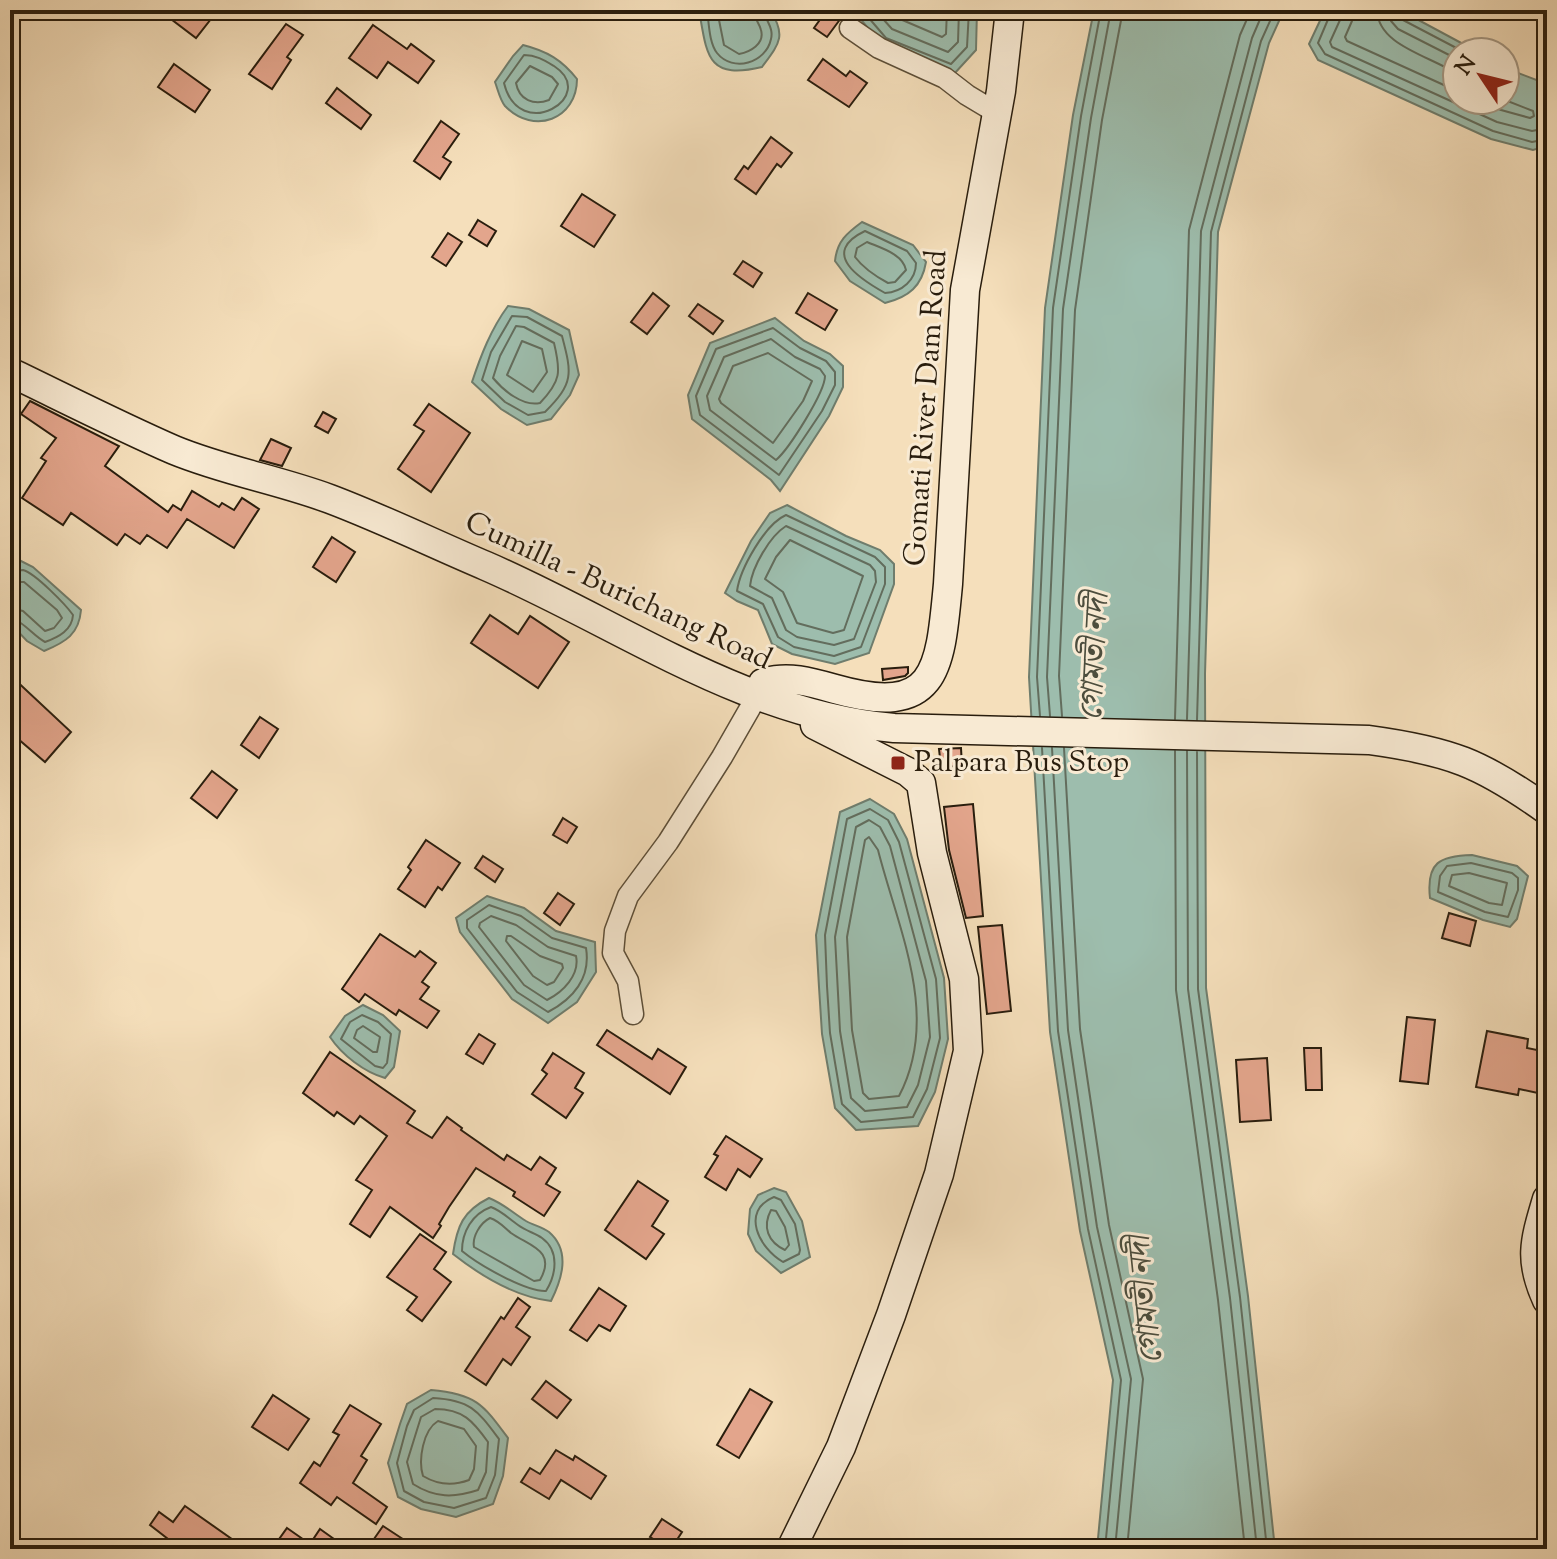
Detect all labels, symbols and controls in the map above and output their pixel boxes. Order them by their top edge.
north arrow [1441,36,1521,116]
text: N [1449,50,1485,83]
street label: Gomati River Dam Road [894,248,960,568]
street label: Cumilla - Burichang Road [457,502,779,682]
water label: গোমতী নদী [1070,588,1123,722]
place label: Palpara Bus Stop [914,742,1129,785]
marker: Palpara Bus Stop [889,754,907,772]
water label: গোমতী নদী [1117,1230,1177,1366]

